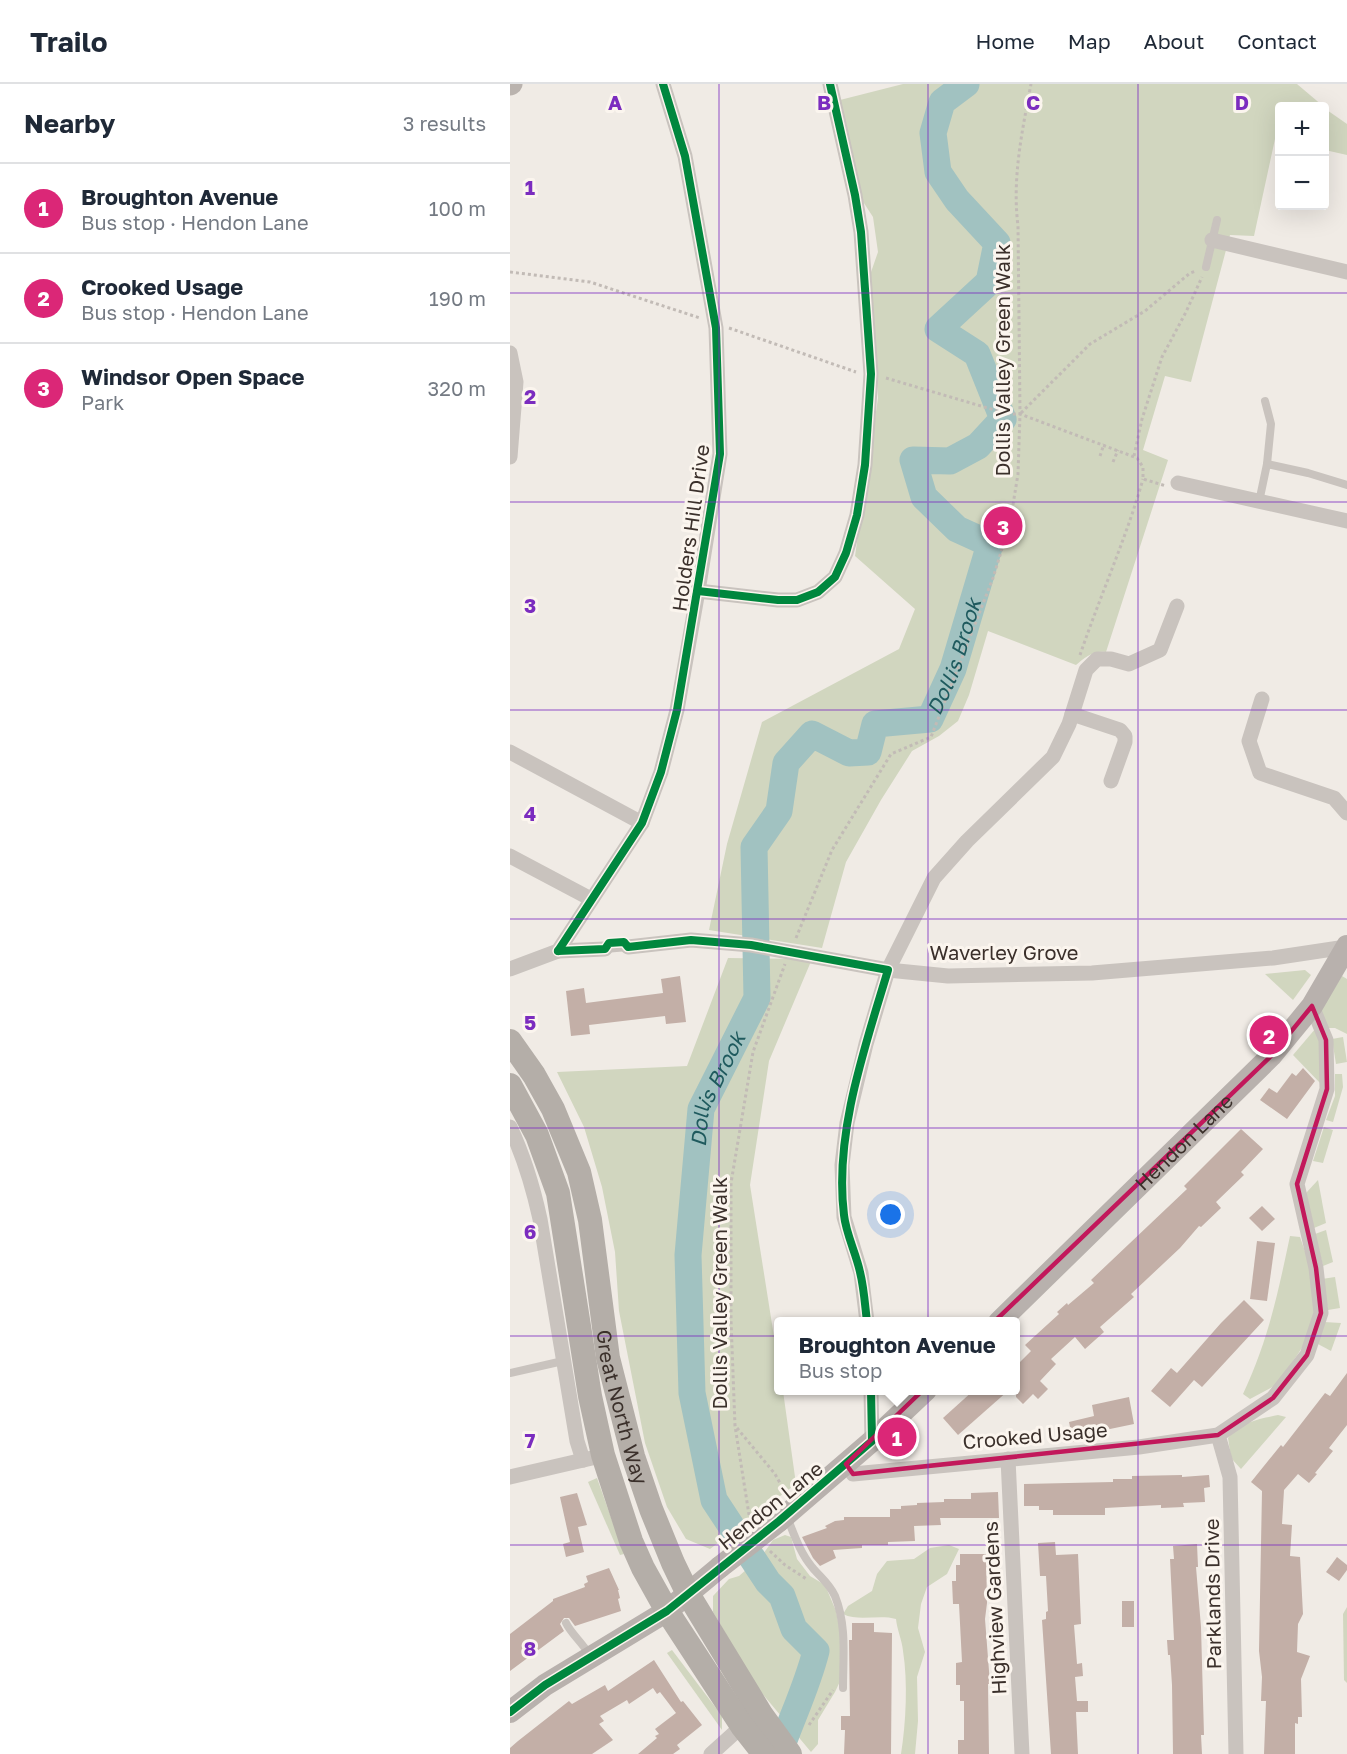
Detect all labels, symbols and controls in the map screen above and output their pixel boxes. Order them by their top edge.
text: Trailo [30,25,108,58]
text: Home [975,28,1035,54]
text: Map [1068,28,1111,54]
text: About [1144,28,1204,54]
text: Contact [1237,28,1317,54]
text: A [608,90,622,114]
text: B [817,90,831,114]
text: C [1026,90,1040,114]
text: D [1235,90,1249,114]
map controls [1275,102,1329,210]
button: + [1275,102,1329,156]
text: Nearby [24,108,115,139]
text: 3 results [403,111,486,135]
button: − [1275,156,1329,210]
text: 1 [525,175,535,199]
text: Broughton Avenue [81,183,278,210]
text: 1 [38,196,49,220]
text: 100 m [429,196,486,220]
text: Bus stop · Hendon Lane [81,210,309,234]
street label: Dollis Valley Green Walk [990,244,1014,476]
text: Crooked Usage [81,273,243,300]
text: 2 [37,286,50,310]
text: 190 m [429,286,486,310]
text: Bus stop · Hendon Lane [81,300,309,324]
text: Windsor Open Space [81,363,304,390]
text: 3 [37,376,50,400]
text: 320 m [428,376,486,400]
text: 2 [524,384,536,408]
text: Park [81,390,124,414]
street label: Holders Hill Drive [666,443,714,613]
pin: 3 [984,504,1022,548]
text: 3 [524,593,536,617]
water label: Dollis Brook [921,593,987,719]
text: 4 [524,801,536,825]
street label: Waverley Grove [930,940,1078,964]
text: 5 [524,1010,536,1034]
pin: 2 [1250,1012,1288,1058]
water label: Dollis Brook [685,1026,752,1148]
street label: Hendon Lane [1129,1088,1237,1195]
street label: Dollis Valley Green Walk [707,1177,731,1409]
your location [876,1200,905,1229]
text: 6 [524,1219,536,1243]
popup [774,1317,1020,1395]
street label: Great North Way [592,1328,654,1487]
text: Broughton Avenue [798,1331,996,1358]
text: Bus stop [798,1358,882,1382]
pin: 1 [878,1414,916,1460]
street label: Crooked Usage [962,1417,1108,1453]
text: 7 [525,1428,536,1452]
street label: Hendon Lane [713,1456,827,1554]
street label: Parklands Drive [1199,1518,1225,1670]
street label: Highview Gardens [977,1521,1011,1695]
text: 8 [524,1636,536,1660]

